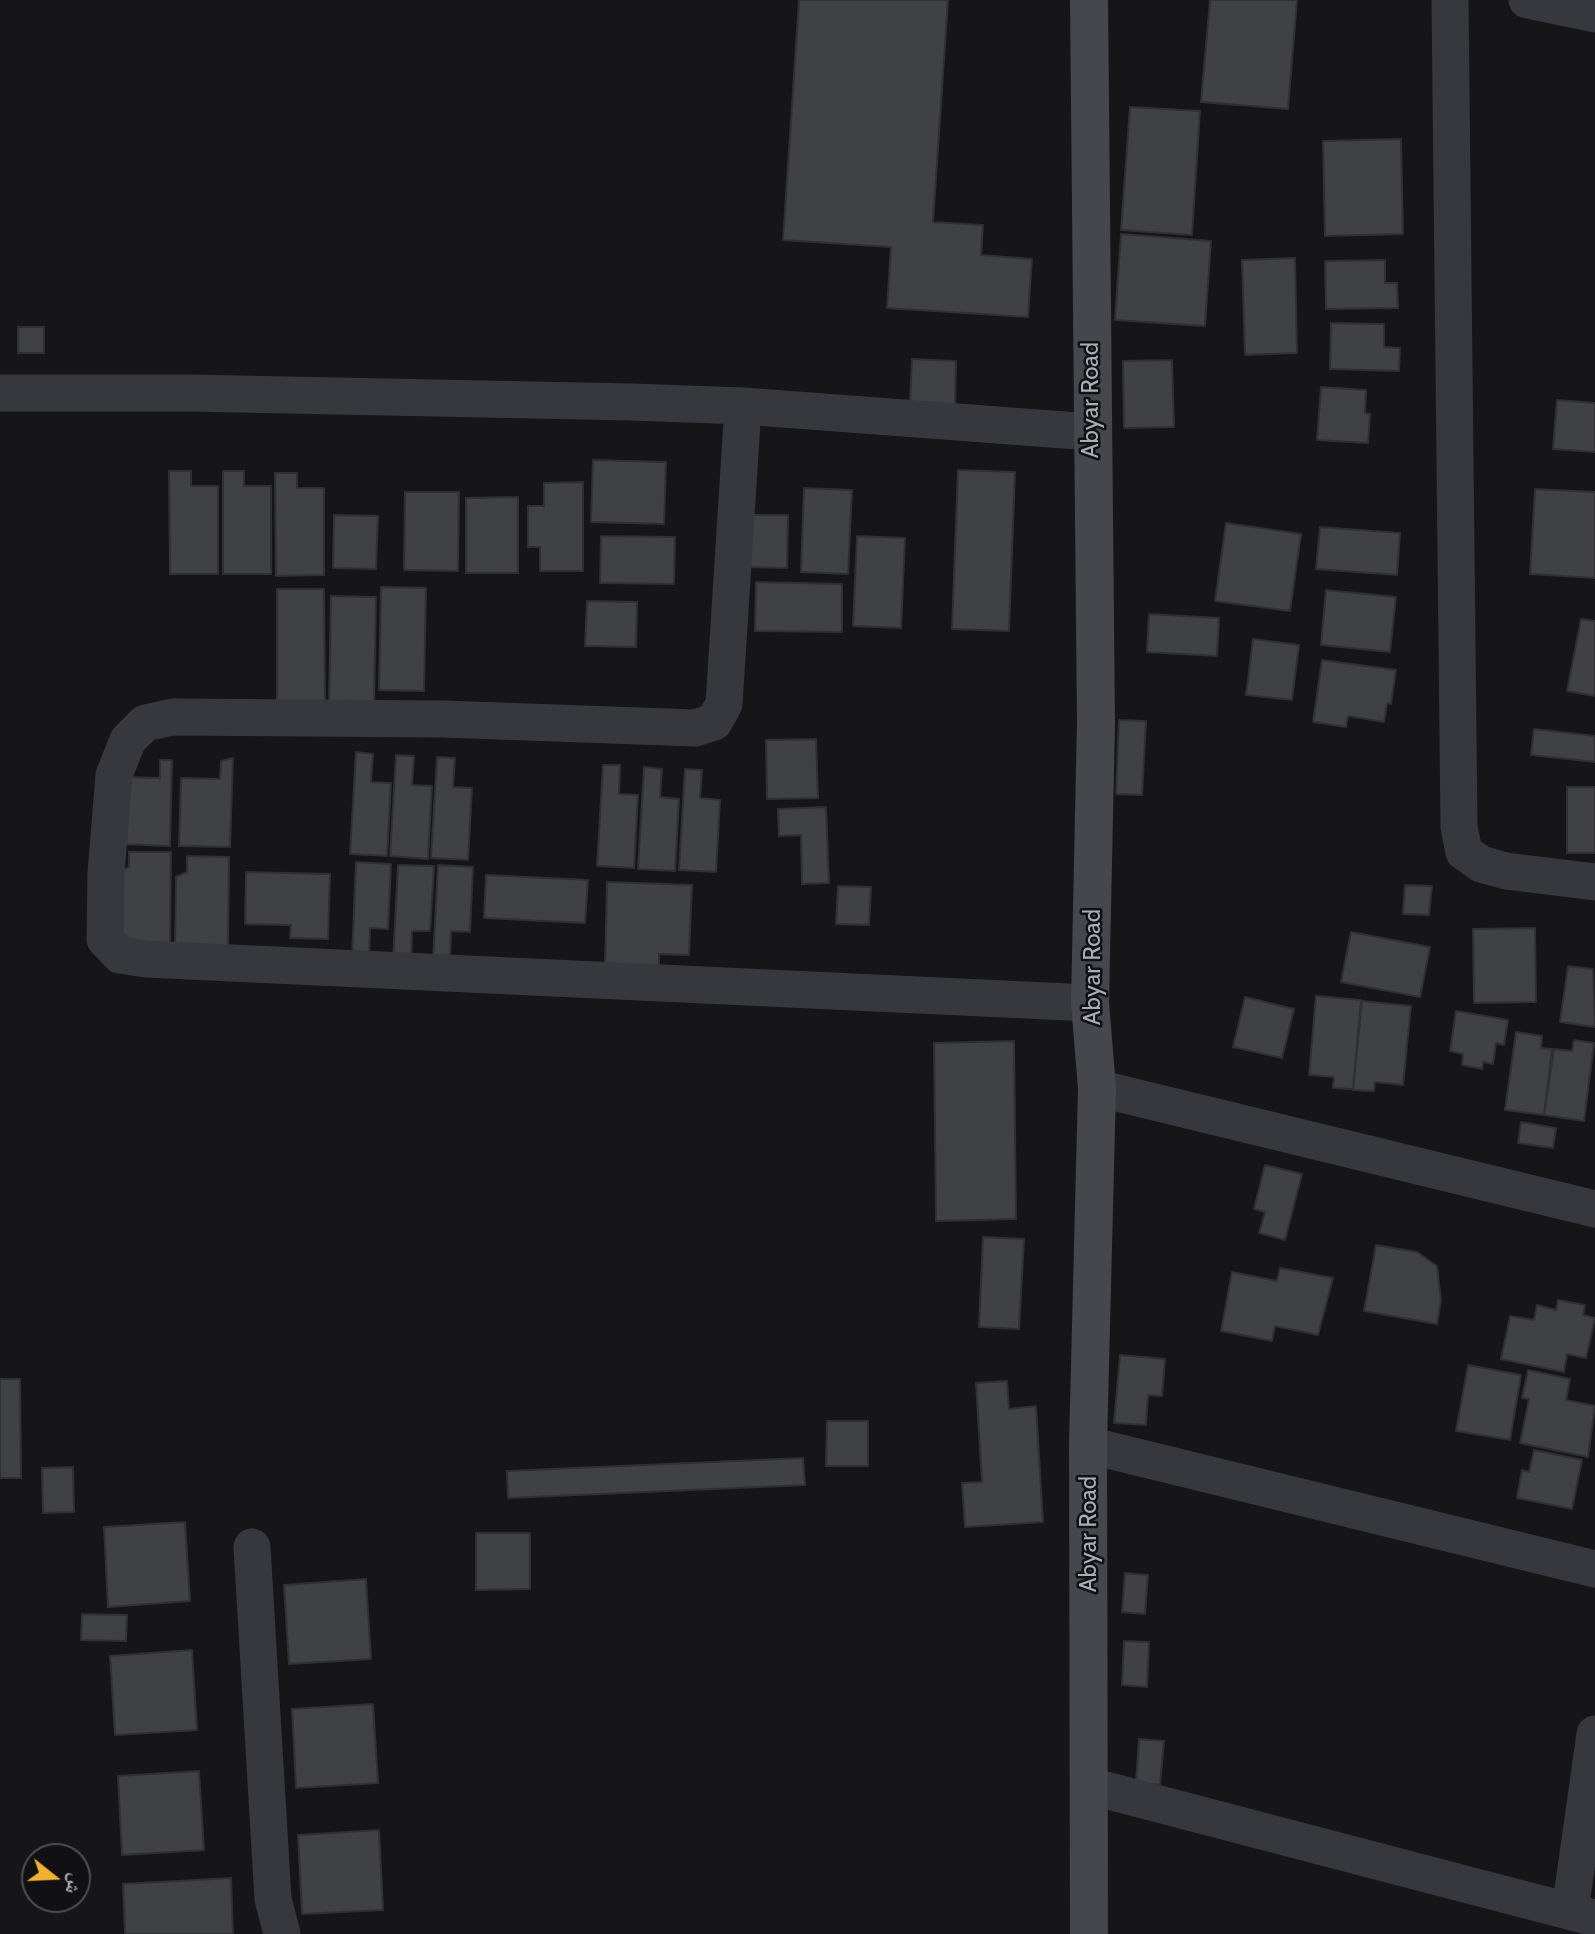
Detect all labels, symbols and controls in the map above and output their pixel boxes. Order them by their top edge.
street label: Abyar Road [1077,342,1105,458]
street label: Abyar Road [1079,909,1107,1025]
street label: Abyar Road [1075,1476,1103,1592]
north arrow [21,1843,91,1913]
text: ش [60,1871,89,1897]

